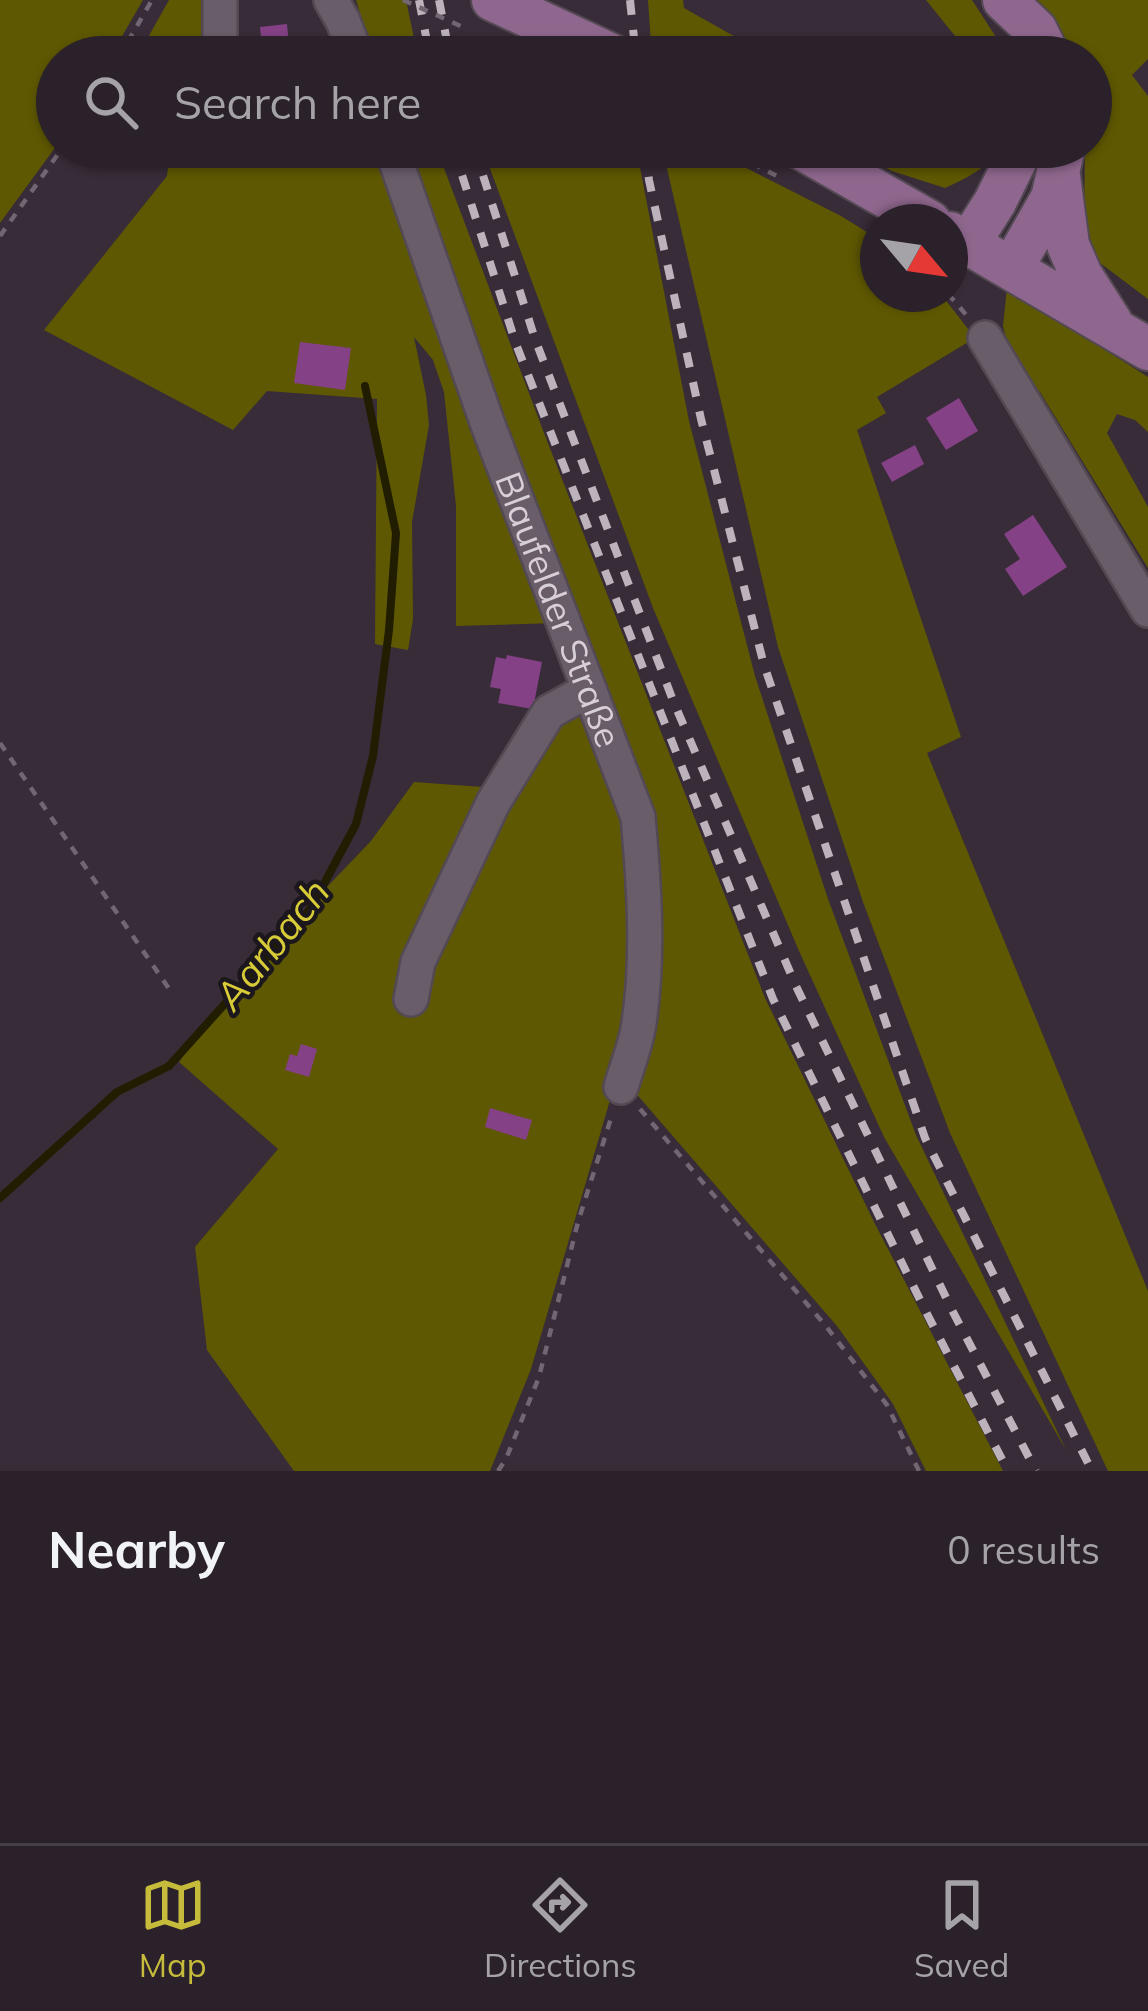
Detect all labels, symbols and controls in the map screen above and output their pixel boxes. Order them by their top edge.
search box [36,36,1112,168]
icon: search [78,69,144,135]
text: Search here [174,74,421,130]
north arrow [860,204,968,312]
street label: Blaufelder Straße [486,465,632,753]
water label: Aarbach [203,868,339,1020]
text: Nearby [48,1517,225,1581]
text: 0 results [947,1525,1100,1574]
tab: Map [139,1872,207,1985]
tab: Directions [484,1872,637,1985]
tab: Saved [914,1872,1009,1985]

